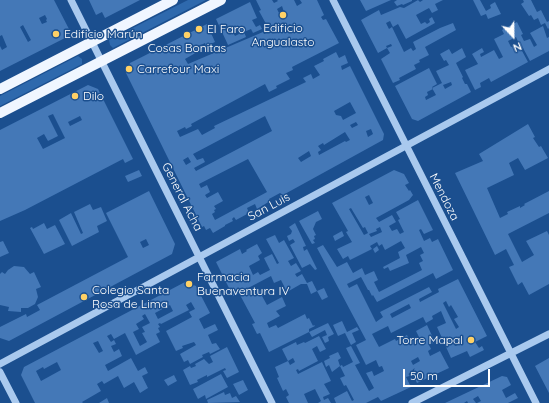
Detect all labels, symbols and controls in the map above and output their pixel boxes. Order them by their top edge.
marker: Edificio Angualasto [278,10,288,20]
north arrow [493,16,533,56]
place label: Edificio Angualasto [251,21,315,49]
place label: El Faro [207,22,245,36]
marker: El Faro [194,24,204,34]
place label: Edificio Marún [64,27,142,41]
marker: Edificio Marún [51,29,61,39]
marker: Cosas Bonitas [182,30,192,40]
text: N [511,39,524,55]
place label: Cosas Bonitas [148,41,226,55]
place label: Carrefour Maxi [137,62,219,76]
marker: Carrefour Maxi [124,64,134,74]
place label: Dilo [83,89,104,103]
marker: Dilo [70,91,80,101]
street label: General Acha [159,160,205,234]
street label: Mendoza [426,171,462,223]
street label: San Luis [245,190,293,224]
place label: Farmacia Buenaventura IV [197,270,289,298]
marker: Farmacia Buenaventura IV [184,279,194,289]
place label: Colegio Santa Rosa de Lima [92,283,169,311]
marker: Colegio Santa Rosa de Lima [79,292,89,302]
place label: Torre Mapal [396,333,463,347]
marker: Torre Mapal [466,335,476,345]
scale bar [405,361,492,387]
text: 50 m [410,368,438,383]

